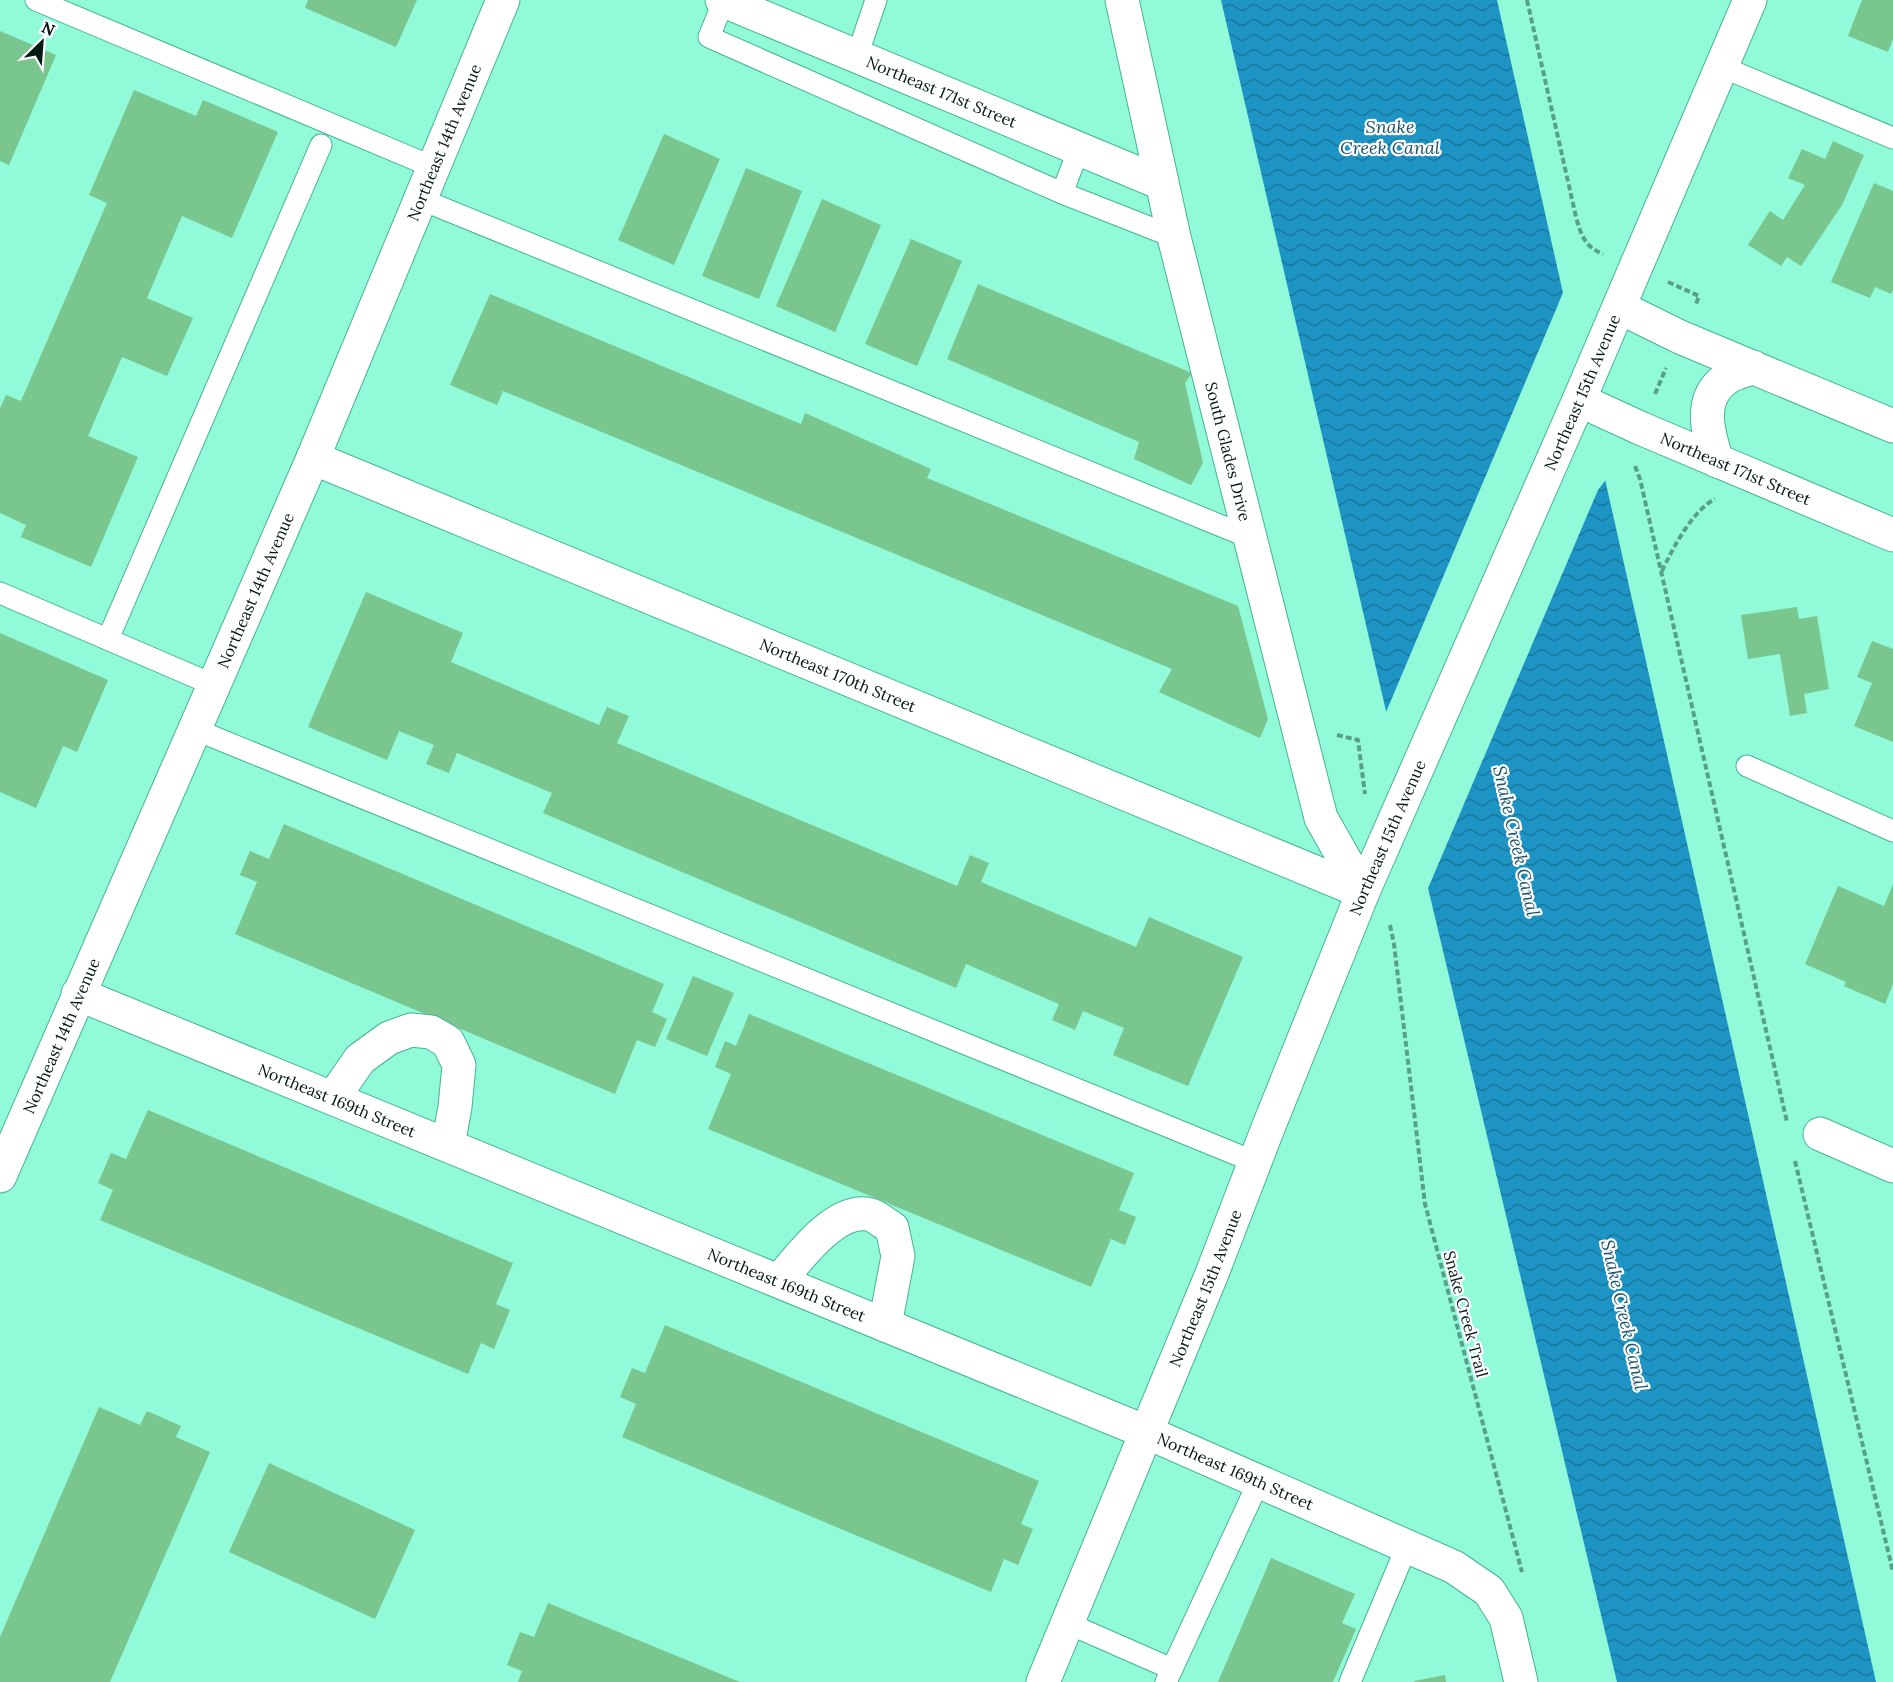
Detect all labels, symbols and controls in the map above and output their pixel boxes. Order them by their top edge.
north arrow [12,12,72,72]
text: N [39,17,58,40]
street label: Northeast 171st Street [863,51,1021,132]
street label: Northeast 14th Avenue [403,61,485,224]
water label: Snake Creek Canal [1340,115,1440,159]
street label: Northeast 15th Avenue [1539,311,1625,473]
street label: South Glades Drive [1201,380,1256,524]
street label: Northeast 171st Street [1657,428,1815,509]
street label: Northeast 14th Avenue [213,509,298,671]
street label: Northeast 170th Street [757,634,920,717]
street label: Northeast 15th Avenue [1345,756,1430,918]
water label: Snake Creek Canal [1488,763,1545,918]
street label: Northeast 14th Avenue [18,954,104,1117]
street label: Northeast 169th Street [255,1059,420,1142]
street label: Northeast 15th Avenue [1165,1206,1246,1370]
water label: Snake Creek Canal [1596,1237,1653,1392]
street label: Northeast 169th Street [705,1243,869,1326]
street label: Snake Creek Trail [1439,1248,1493,1380]
street label: Northeast 169th Street [1154,1428,1317,1515]

